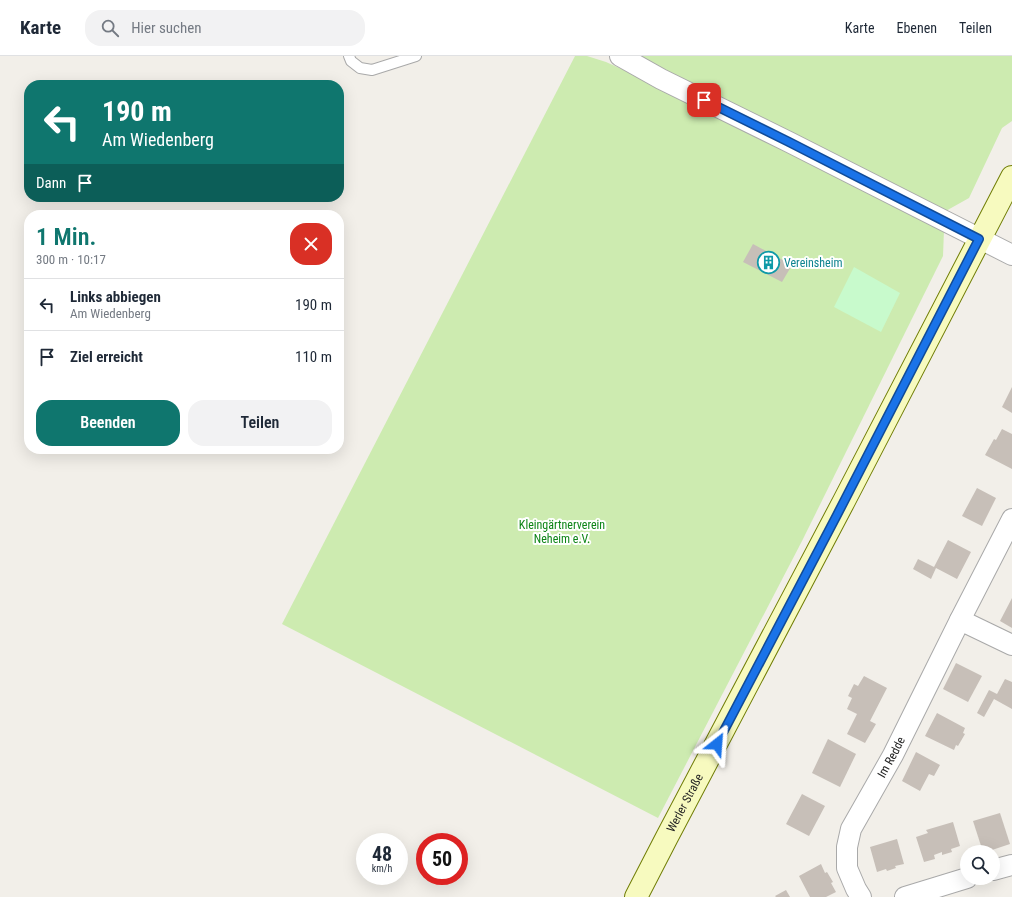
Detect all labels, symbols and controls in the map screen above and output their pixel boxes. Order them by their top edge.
search box [85,10,365,46]
text: Karte [20,16,61,39]
icon: search [99,17,121,39]
text: Hier suchen [131,19,202,37]
text: Karte [845,20,874,36]
text: Ebenen [896,20,937,36]
text: Teilen [959,20,992,36]
pin [687,83,721,117]
icon: arrive [693,89,715,111]
text: 190 m [102,95,172,128]
icon: left [36,96,88,148]
text: Am Wiedenberg [102,129,214,150]
icon: arrive [74,172,96,194]
text: Dann [36,174,66,192]
text: 1 Min. [36,223,96,251]
button: close [290,223,332,265]
building icon: Vereinsheim [755,250,781,276]
text: 300 m · 10:17 [36,252,106,267]
place label: Vereinsheim [784,256,843,270]
text: Links abbiegen [70,288,161,306]
icon: left [36,294,58,316]
text: 190 m [295,296,332,314]
text: Am Wiedenberg [70,306,151,321]
icon: arrive [36,346,58,368]
text: Ziel erreicht [70,348,143,366]
text: 110 m [295,348,332,366]
button: Beenden [36,400,180,446]
button: Teilen [188,400,332,446]
park label: Kleingärtnerverein Neheim e.V. [519,518,605,546]
position arrow [696,723,738,765]
street label: Im Redde [875,734,908,780]
street label: Werler Straße [664,771,706,835]
speed limit sign: 50 [416,833,468,885]
text: 48 [372,842,392,866]
map controls [960,845,1000,885]
button: search [960,845,1000,885]
text: km/h [372,863,392,874]

